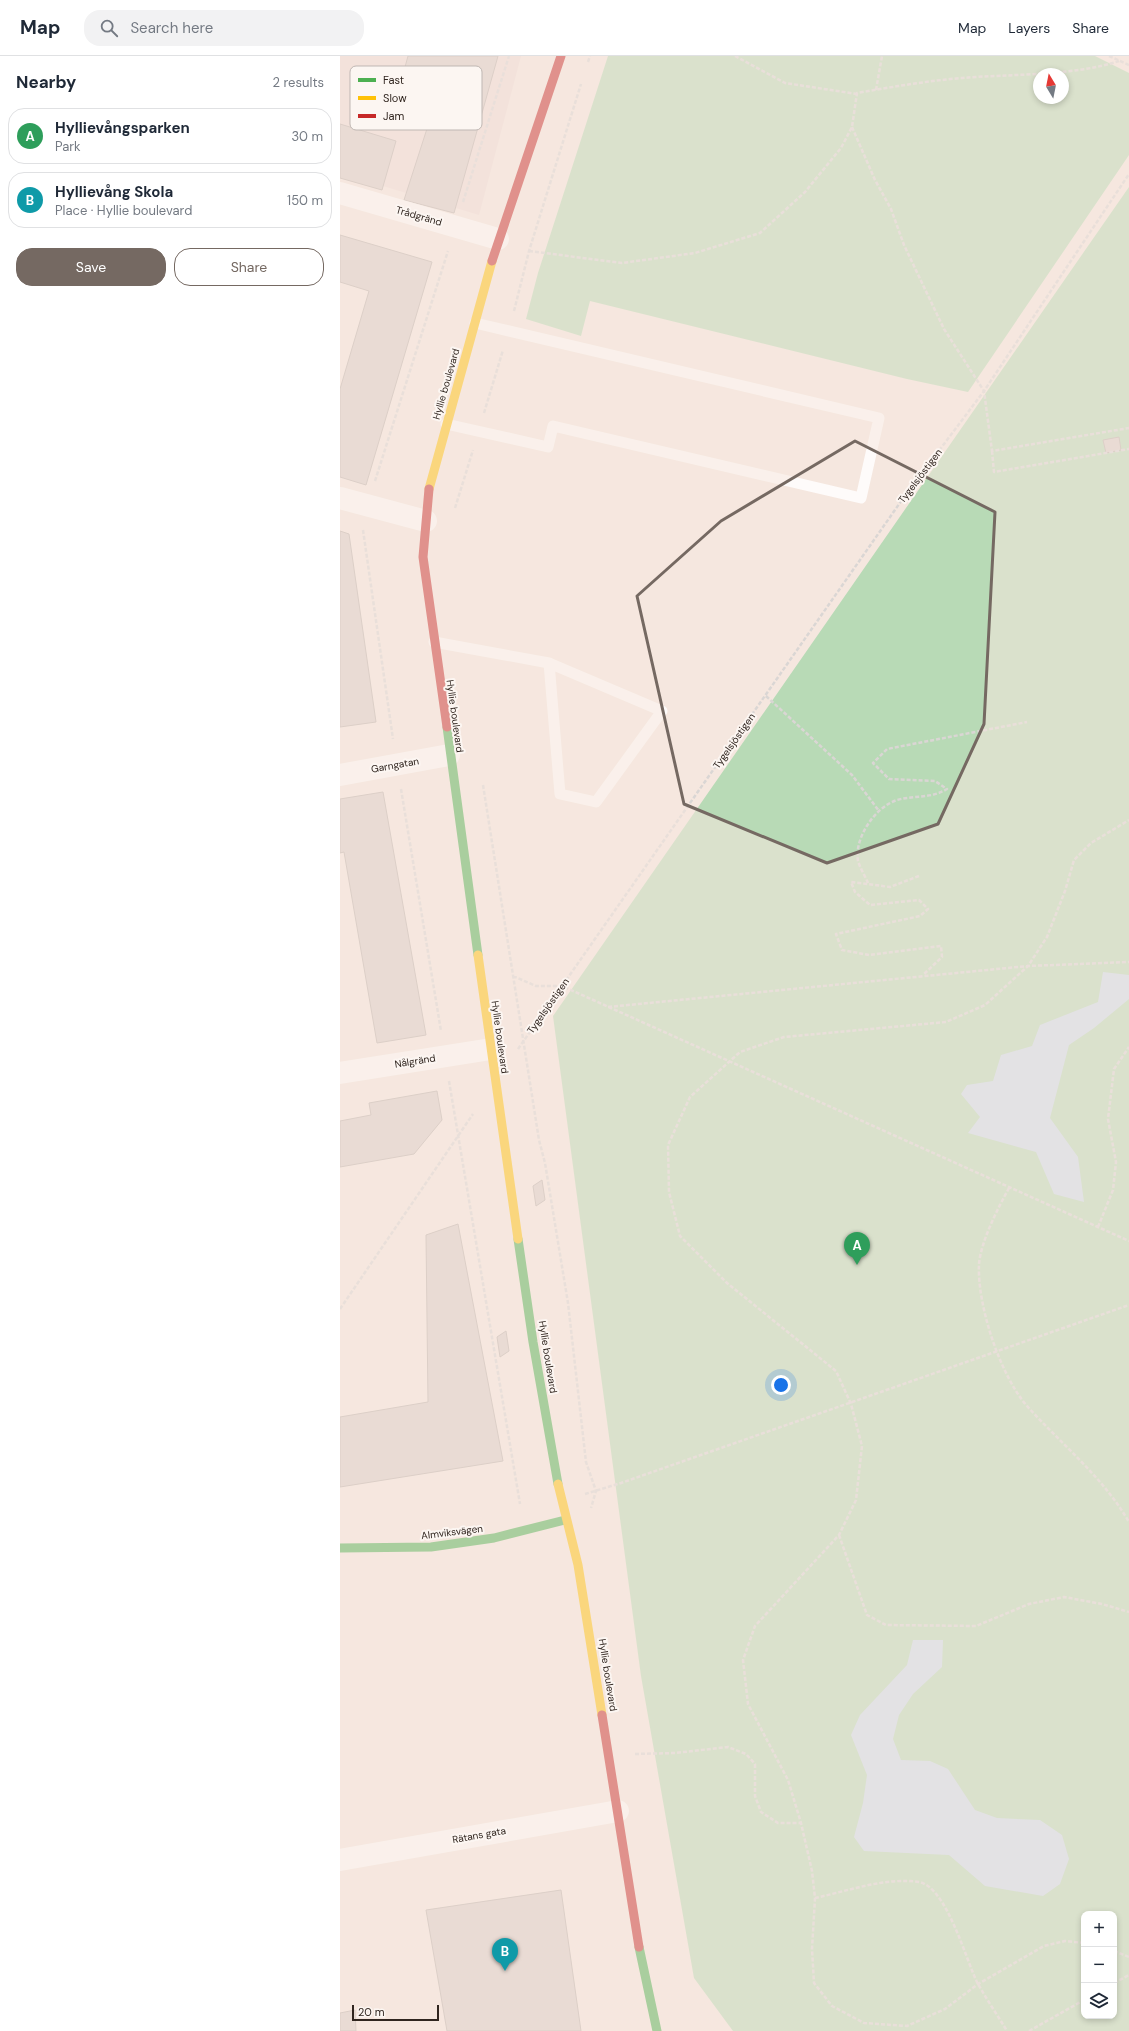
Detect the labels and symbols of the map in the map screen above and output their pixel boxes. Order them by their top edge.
legend [350,66,482,130]
north arrow [1033,68,1069,104]
text: Fast [383,73,404,87]
text: Slow [383,91,407,105]
text: Jam [383,109,404,123]
street label: Trådgränd [395,203,443,229]
street label: Hyllie boulevard [430,347,462,421]
street label: Tygelsjöstigen [895,446,945,506]
street label: Hyllie boulevard [443,679,467,753]
street label: Tygelsjöstigen [710,710,758,771]
street label: Garngatan [370,754,420,776]
street label: Tygelsjöstigen [524,975,572,1036]
street label: Hyllie boulevard [488,1000,512,1074]
street label: Nålgränd [394,1051,436,1071]
pin: A [844,1232,870,1265]
street label: Hyllie boulevard [536,1320,560,1394]
your location [771,1375,791,1395]
street label: Almviksvägen [420,1522,484,1542]
street label: Hyllie boulevard [596,1638,620,1712]
street label: Rätans gata [451,1824,507,1846]
pin: B [492,1938,518,1971]
scale bar [352,2003,439,2022]

